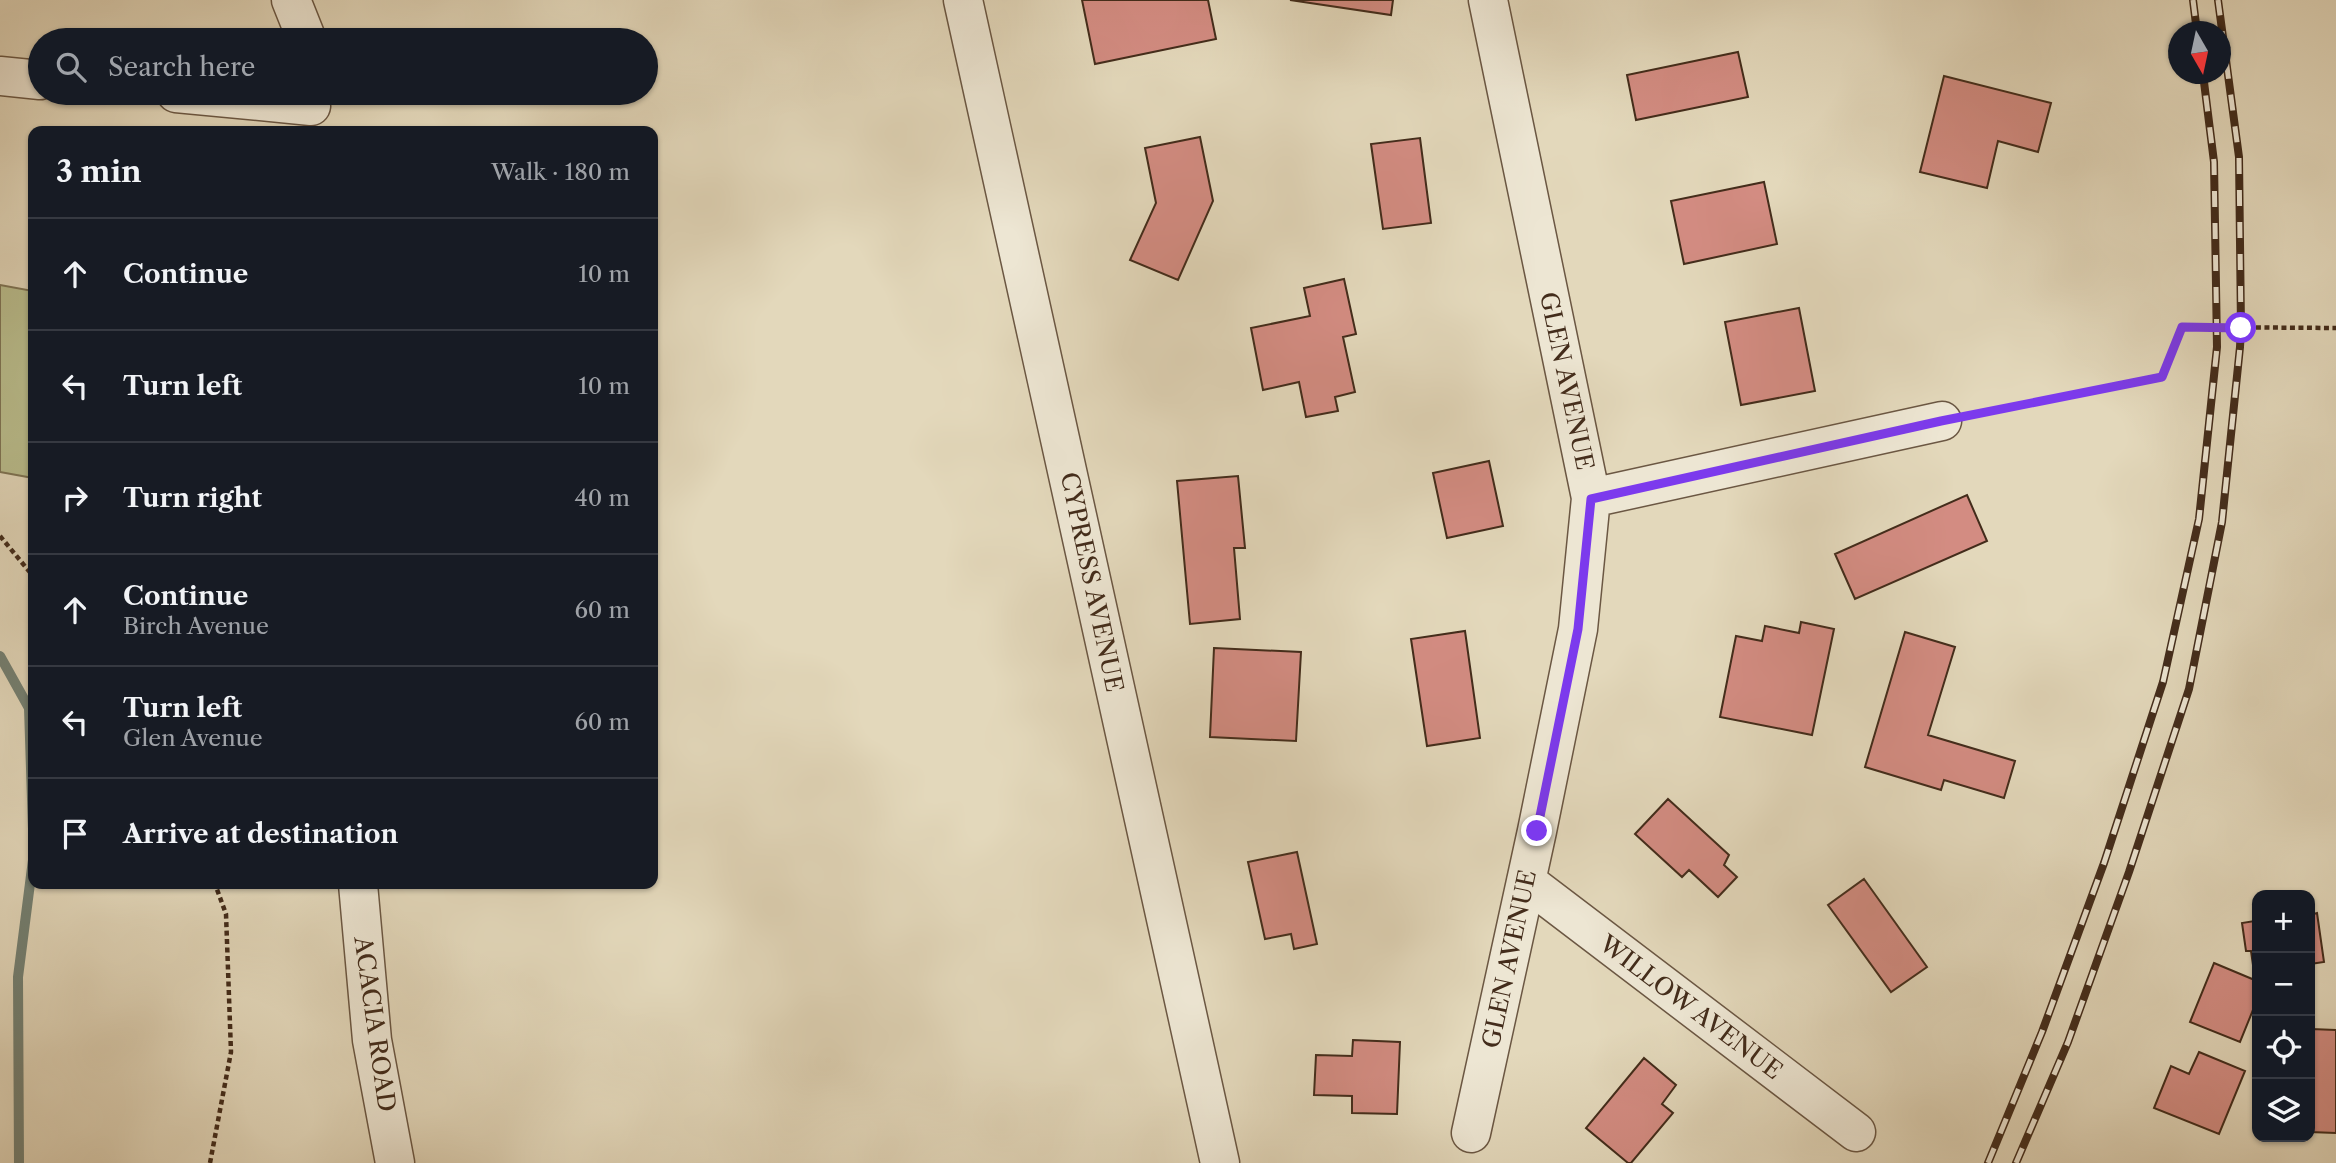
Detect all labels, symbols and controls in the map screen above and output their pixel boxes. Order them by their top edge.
north arrow [2168,21,2231,84]
search box [28,28,658,105]
icon: search [52,48,90,86]
text: Search here [108,51,255,83]
text: 3 min [56,153,142,190]
text: Walk · 180 m [491,158,630,186]
icon: ahead [56,255,94,293]
text: Continue [123,258,248,290]
text: 10 m [578,260,630,288]
street label: GLEN AVENUE [1534,289,1600,473]
route start [2225,312,2256,343]
icon: left [56,367,94,405]
text: Turn left [123,370,242,402]
text: 10 m [578,372,630,400]
street label: CYPRESS AVENUE [1055,469,1129,695]
icon: right [56,479,94,517]
text: Turn right [123,482,262,514]
text: 40 m [575,484,630,512]
text: Continue [123,580,248,612]
icon: ahead [56,591,94,629]
text: 60 m [574,596,630,624]
text: Birch Avenue [123,612,269,640]
text: Turn left [123,692,242,724]
icon: left [56,703,94,741]
text: 60 m [574,708,630,736]
text: Glen Avenue [123,724,263,752]
icon: arrive [56,815,94,853]
route end [1521,815,1552,846]
text: Arrive at destination [123,818,398,850]
street label: GLEN AVENUE [1476,867,1542,1051]
map controls [2252,890,2315,1142]
button: + [2252,890,2315,953]
street label: WILLOW AVENUE [1593,928,1788,1085]
street label: ACACIA ROAD [348,933,402,1114]
button: − [2252,953,2315,1016]
button: locate [2252,1016,2315,1079]
button: layers [2252,1079,2315,1142]

